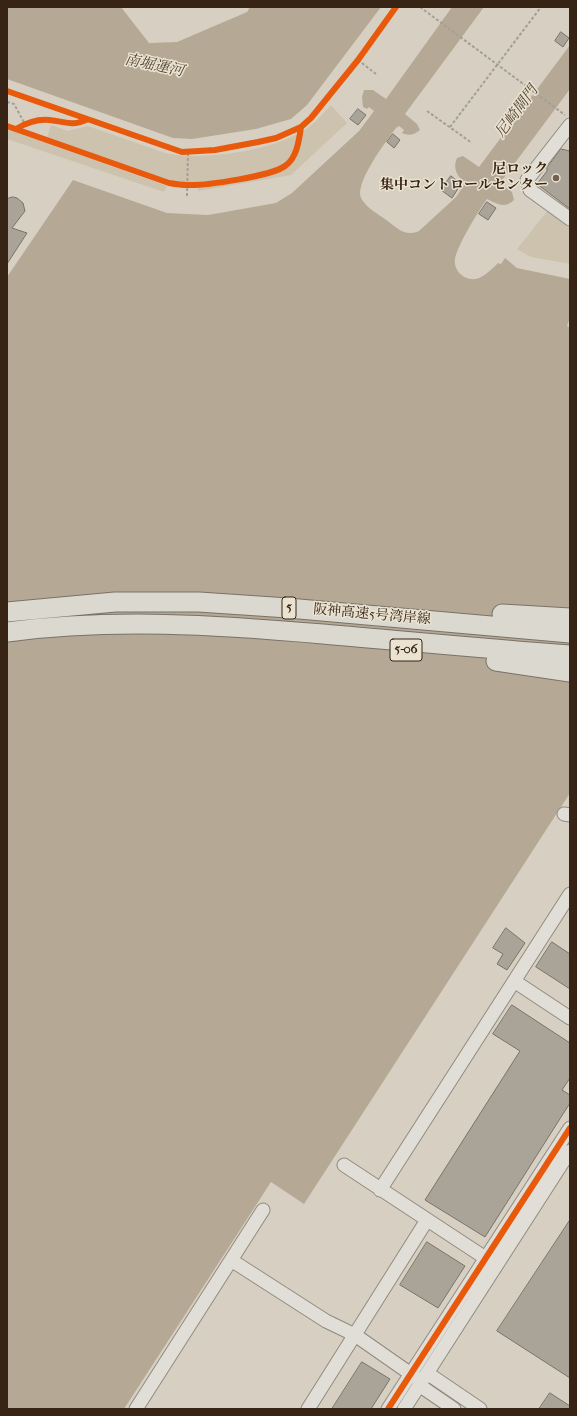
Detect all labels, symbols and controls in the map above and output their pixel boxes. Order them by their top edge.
water label: 南堀運河 [123,51,185,81]
water label: 尼崎閘門 [492,83,542,141]
place label: 尼ロック 集中コントロールセンター [380,162,548,194]
marker: 尼ロック 集中コントロールセンター [551,173,561,183]
road number: 5 [282,597,296,619]
street label: 阪神高速5号湾岸線 [312,601,432,629]
road number: 5-06 [390,639,422,661]

